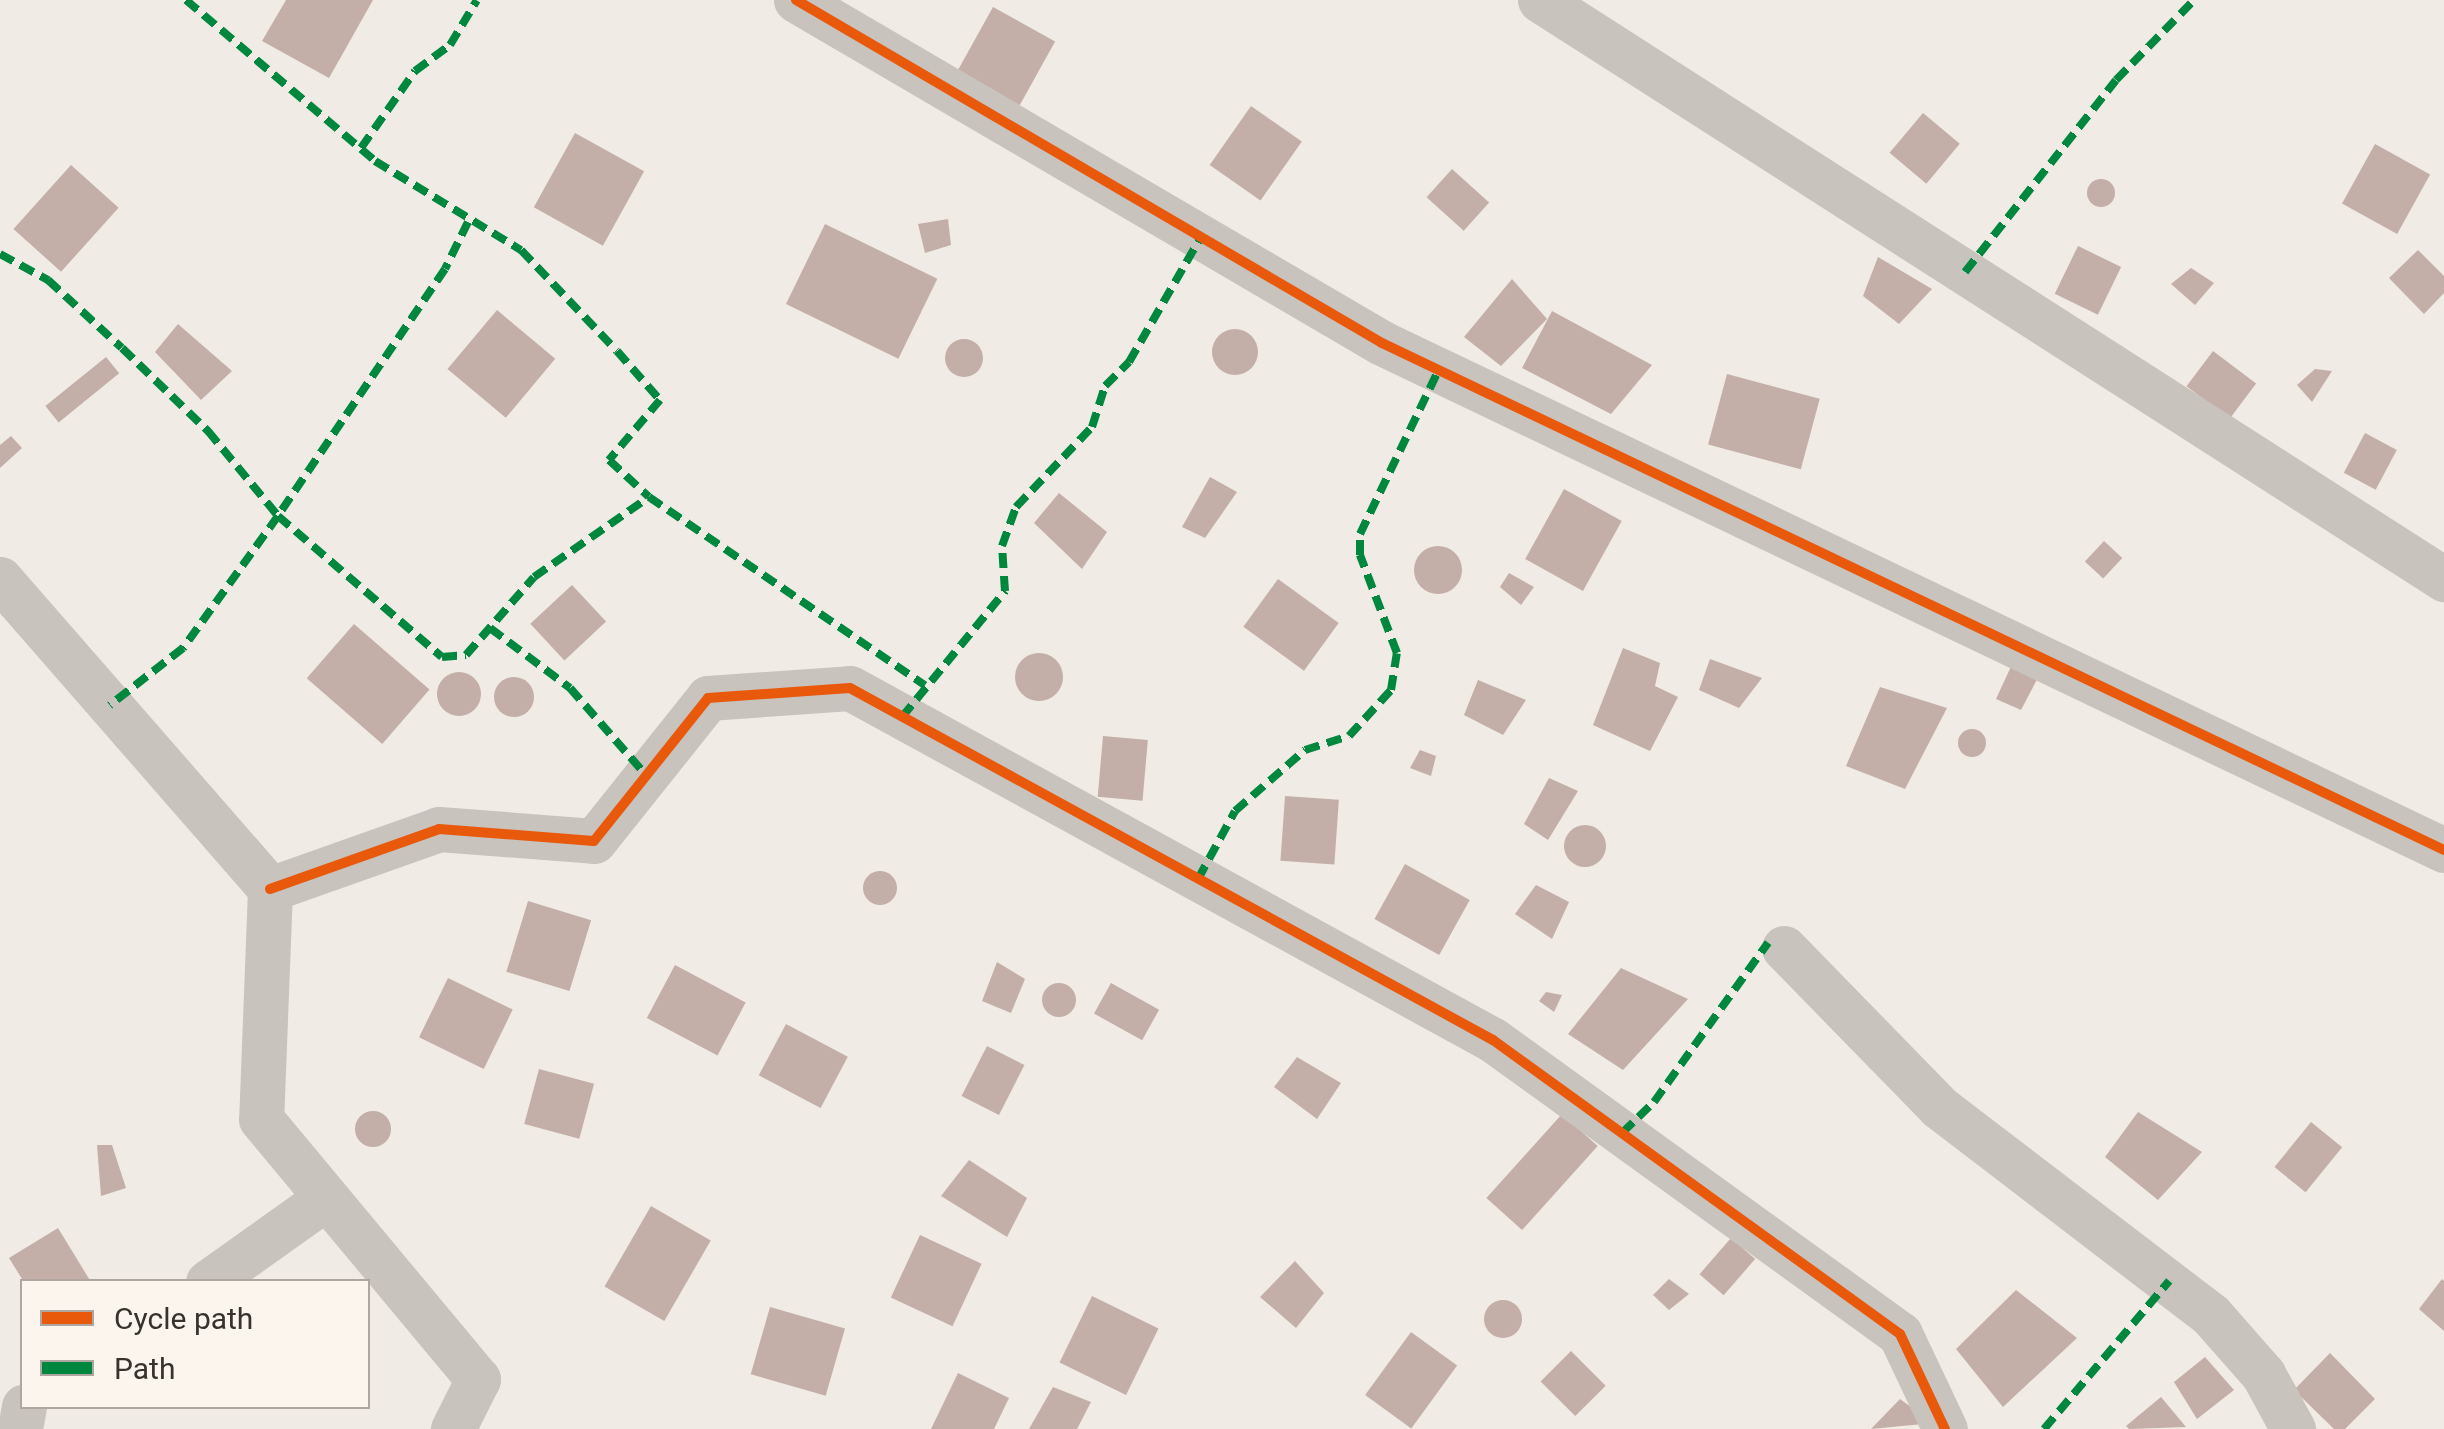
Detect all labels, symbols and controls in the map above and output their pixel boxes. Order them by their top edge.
legend [20,1279,370,1409]
text: Cycle path [114,1301,253,1336]
text: Path [114,1351,175,1386]

